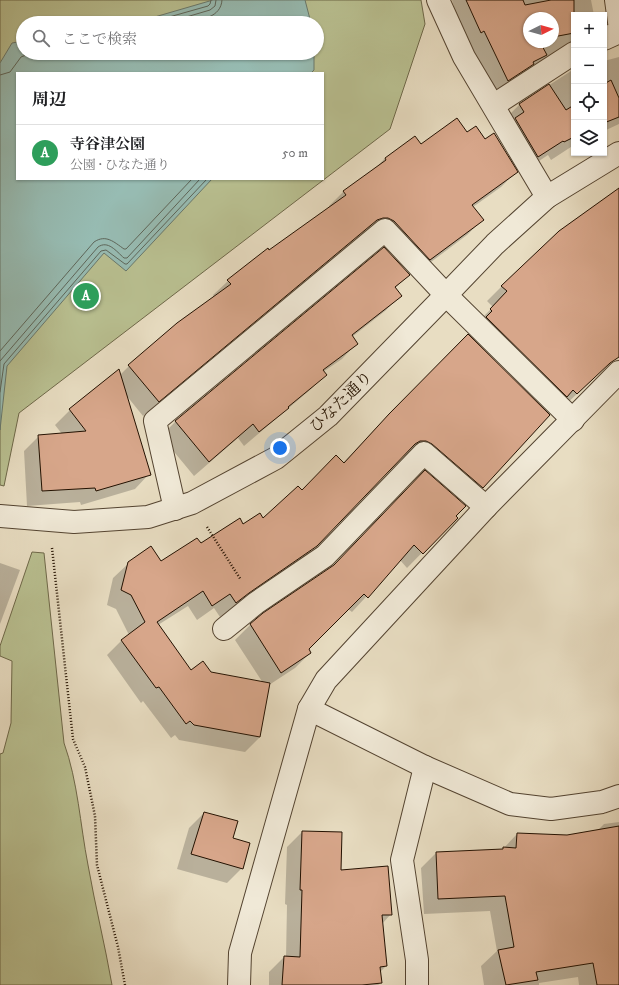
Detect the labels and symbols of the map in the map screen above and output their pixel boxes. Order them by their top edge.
north arrow [523,12,559,48]
pin: A [73,281,99,311]
street label: ひなた通り [305,367,376,437]
your location [270,438,290,458]

